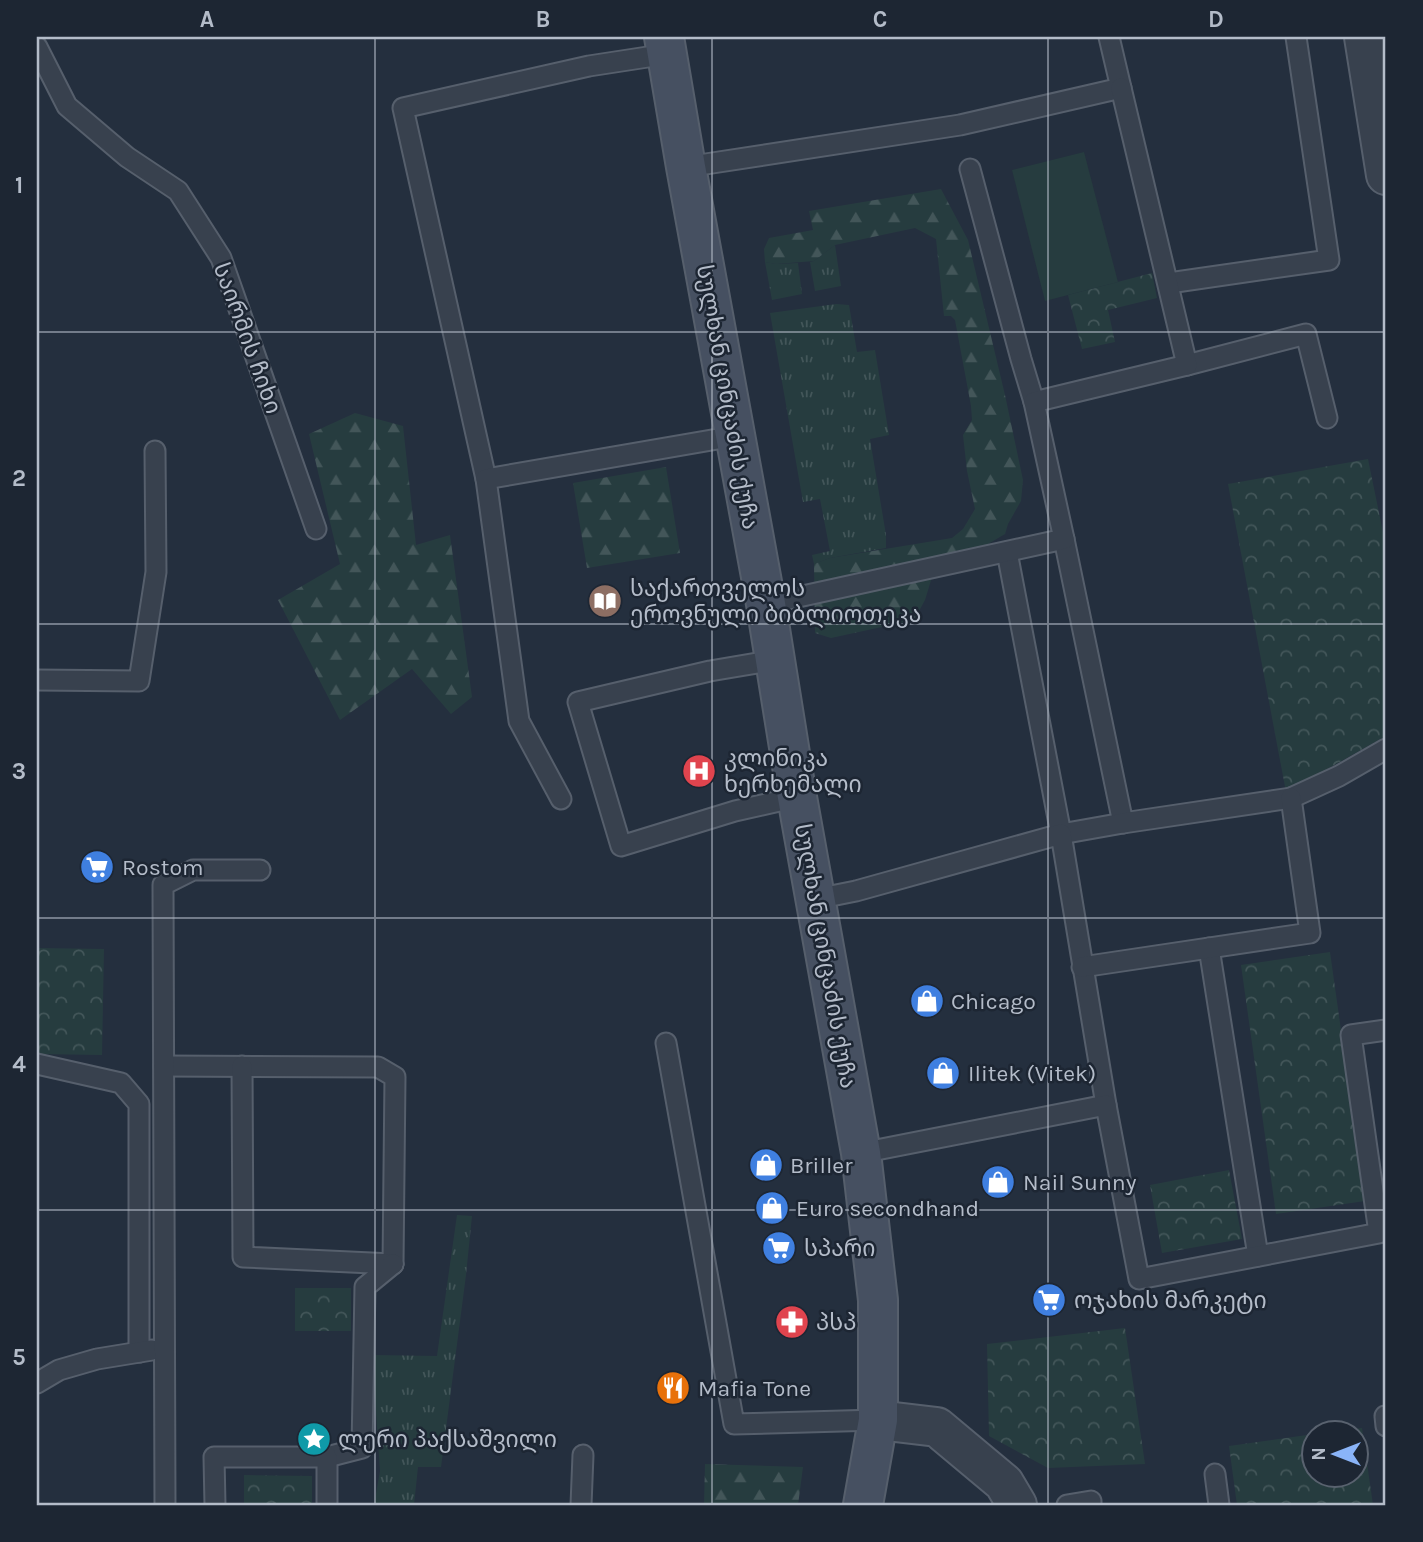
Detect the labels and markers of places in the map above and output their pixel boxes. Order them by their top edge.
place label: საქართველოს ეროვნული ბიბლიოთეკა [630,575,921,628]
library icon: საქართველოს ეროვნული ბიბლიოთეკა [586,582,624,620]
place label: კლინიკა ხერხემალი [724,745,862,798]
hospital icon: კლინიკა ხერხემალი [680,752,718,790]
supermarket icon: Rostom [78,848,116,886]
place label: Rostom [122,854,203,881]
shop icon: Chicago [908,982,946,1020]
place label: Chicago [951,988,1036,1015]
shop icon: Ilitek (Vitek) [924,1054,962,1092]
place label: Ilitek (Vitek) [968,1060,1096,1087]
shop icon: Briller [747,1146,785,1184]
place label: Briller [790,1152,853,1179]
shop icon: Nail Sunny [979,1163,1017,1201]
place label: Nail Sunny [1023,1169,1137,1196]
shop icon: Euro secondhand [753,1189,791,1227]
place label: Euro secondhand [796,1195,979,1222]
supermarket icon: სპარი [760,1229,798,1267]
place label: სპარი [804,1235,875,1262]
supermarket icon: ოჯახის მარკეტი [1030,1281,1068,1319]
place label: ოჯახის მარკეტი [1074,1287,1267,1314]
pharmacy icon: პსპ [773,1303,811,1341]
place label: პსპ [816,1309,856,1336]
restaurant icon: Mafia Tone [654,1369,692,1407]
place label: Mafia Tone [698,1375,811,1402]
place icon: ლერი პაქსაშვილი [295,1420,333,1458]
place label: ლერი პაქსაშვილი [338,1426,557,1453]

